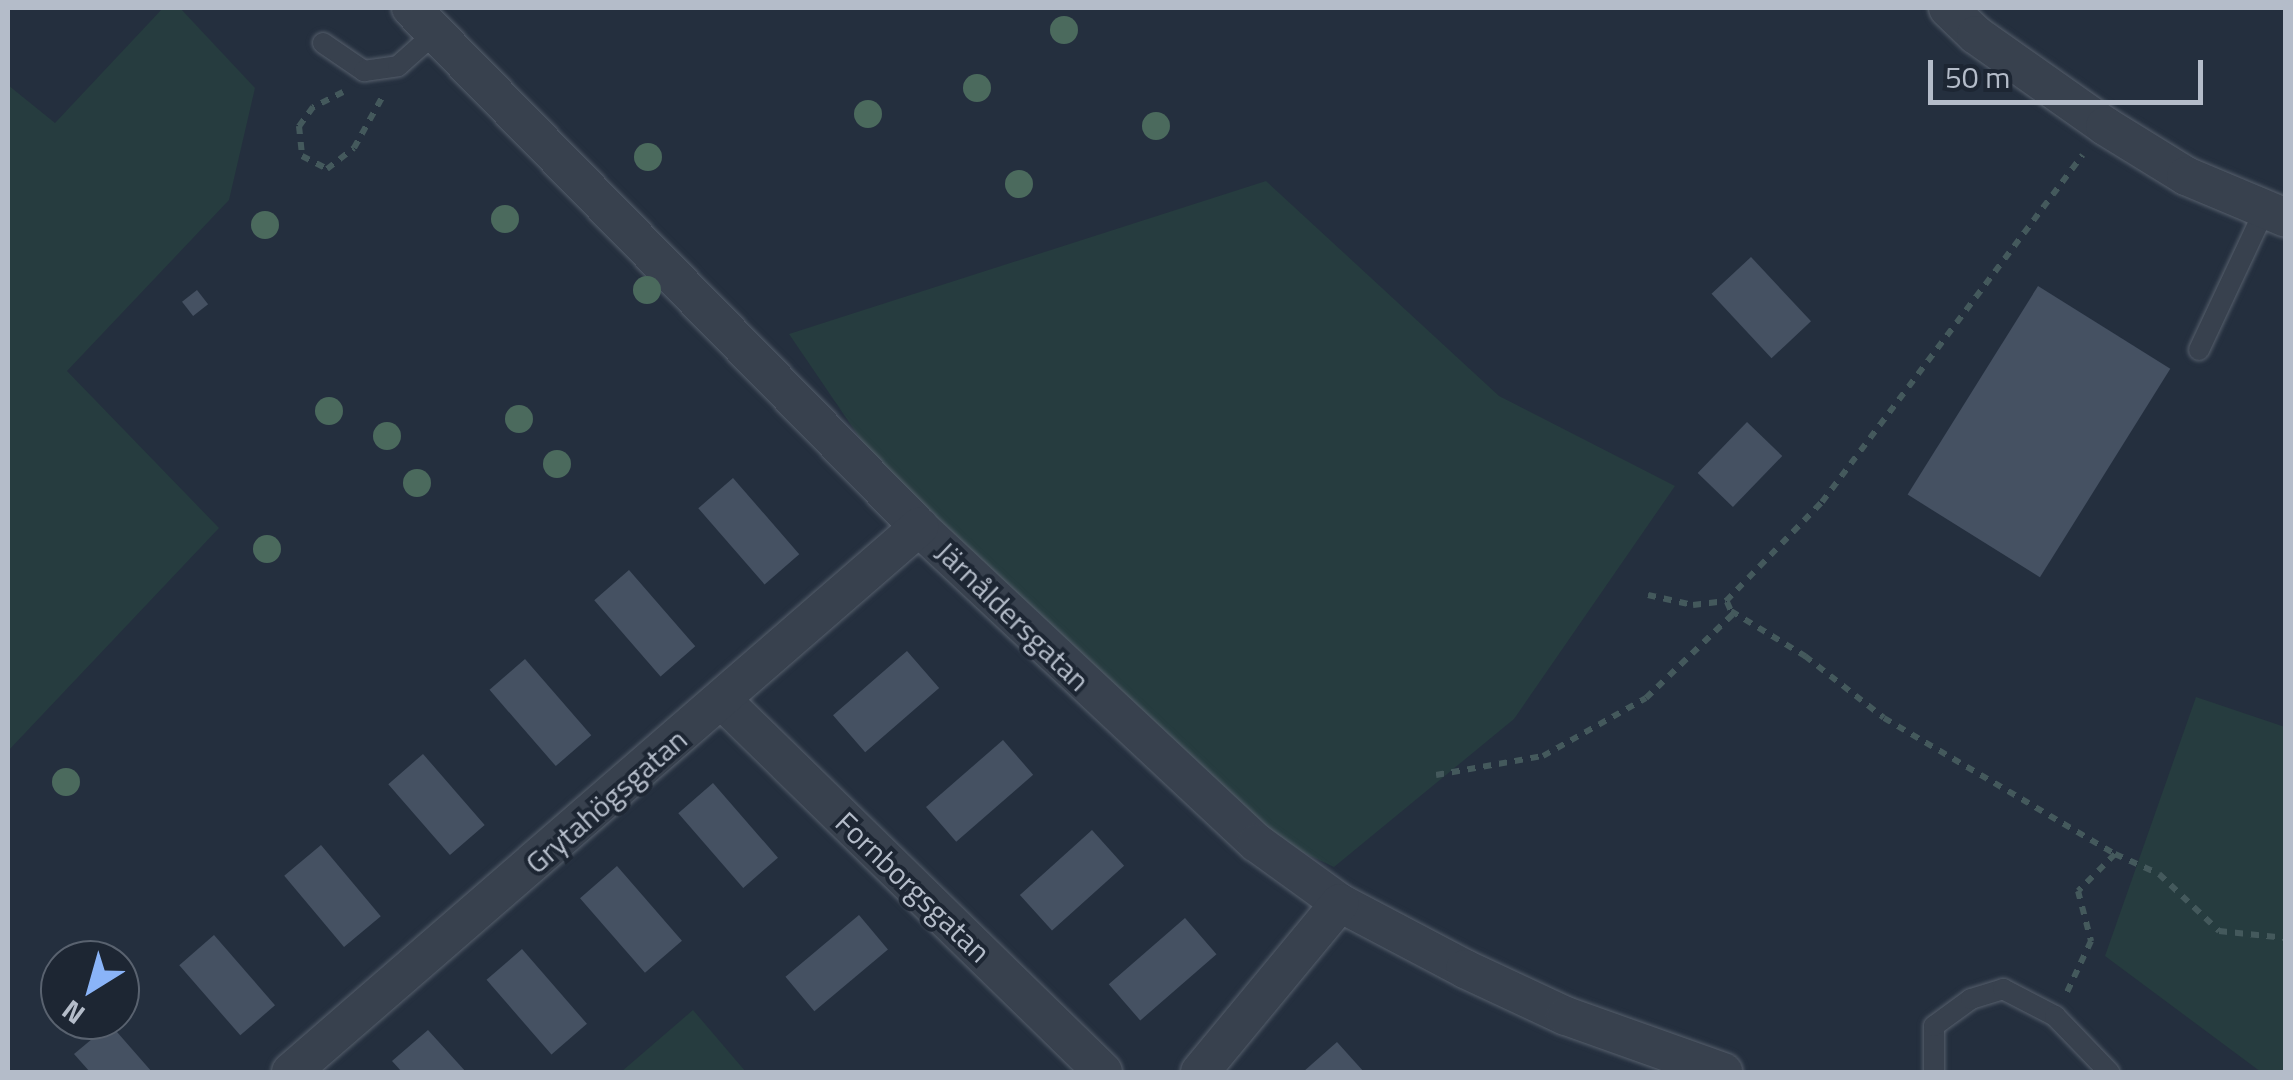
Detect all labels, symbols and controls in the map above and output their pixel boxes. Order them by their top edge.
scale bar [1933,40,2208,102]
text: 50 m [1945,54,2010,100]
street label: Järnåldersgatan [929,534,1097,698]
street label: Grytahögsgatan [518,721,694,881]
street label: Fornborgsgatan [828,804,998,970]
north arrow [40,940,140,1040]
text: N [52,990,94,1036]

